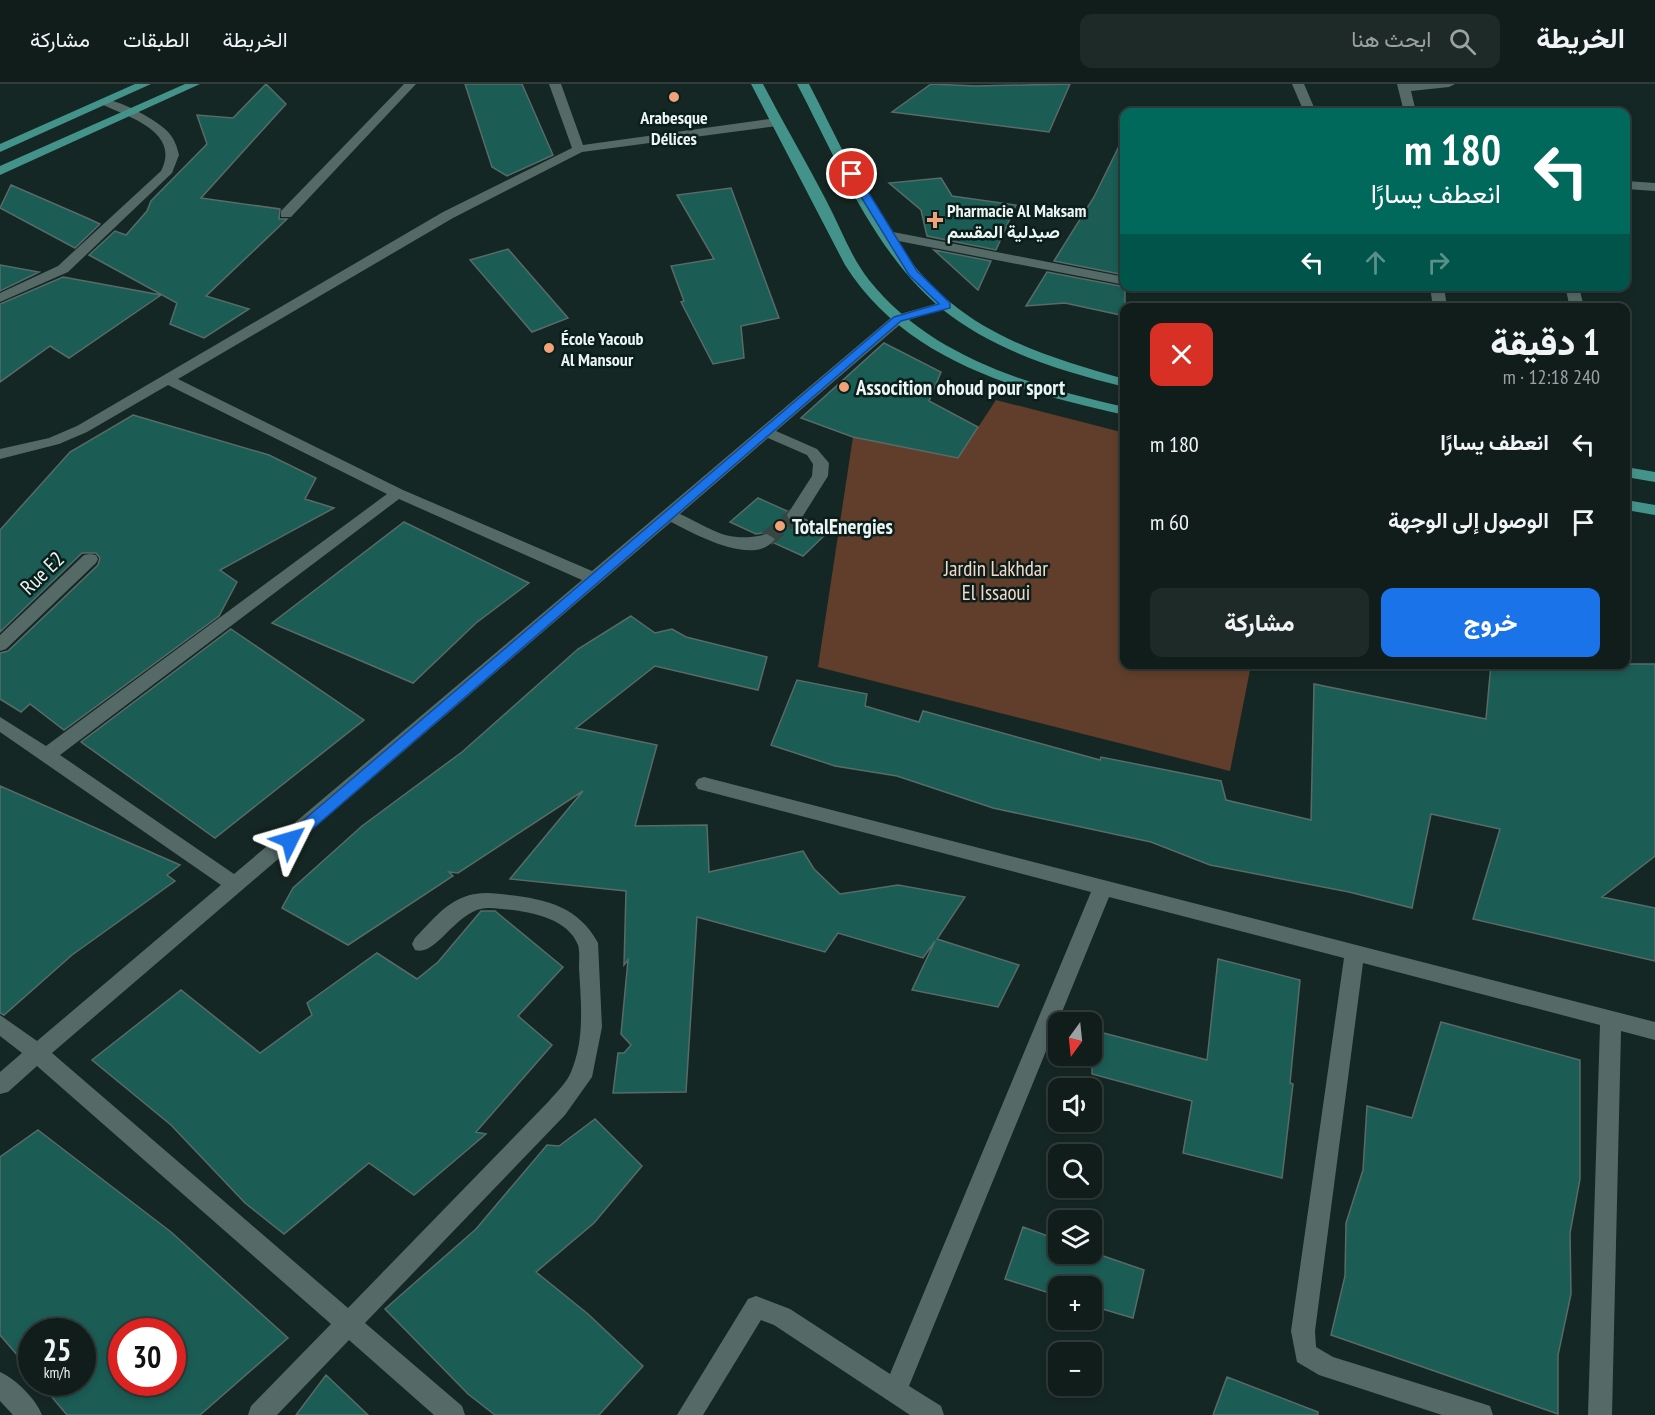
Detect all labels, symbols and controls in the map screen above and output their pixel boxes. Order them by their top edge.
search box [1080,14,1500,68]
text: الخريطة [1536,19,1625,56]
text: ابحث هنا [1351,25,1431,53]
icon: search [1446,25,1479,58]
text: مشاركة [30,26,90,53]
text: الطبقات [123,26,190,53]
text: الخريطة [223,26,288,53]
marker: Arabesque Délices [667,90,681,104]
place label: Arabesque Délices [639,106,708,150]
text: 180 m [1404,122,1501,177]
icon: left [1522,132,1600,210]
pin [826,148,877,199]
icon: arrive [835,157,868,190]
text: انعطف يسارًا [1371,176,1501,210]
place label: Pharmacie Al Maksam صيدلية المقسم [947,199,1086,244]
marker: Pharmacie Al Maksam صيدلية المقسم [928,213,942,227]
icon: left [1296,246,1329,279]
icon: ahead [1359,246,1392,279]
icon: right [1422,246,1455,279]
text: 1 دقيقة [1490,318,1600,365]
button: close [1150,323,1213,386]
place label: École Yacoub Al Mansour [560,327,644,371]
marker: École Yacoub Al Mansour [542,341,556,355]
text: 240 m · 12:18 [1503,364,1600,390]
place label: Assocition ohoud pour sport [855,374,1065,401]
marker: Assocition ohoud pour sport [837,380,851,394]
text: انعطف يسارًا [1440,428,1549,456]
icon: left [1567,428,1600,461]
text: 180 m [1150,430,1199,458]
text: الوصول إلى الوجهة [1388,506,1549,534]
icon: arrive [1567,506,1600,539]
text: 60 m [1150,508,1189,536]
place label: TotalEnergies [792,513,893,540]
marker: TotalEnergies [773,519,787,533]
street label: Rue E2 [14,546,70,600]
park label: Jardin Lakhdar El Issaoui [943,555,1048,606]
button: مشاركة [1150,588,1369,657]
button: خروج [1381,588,1600,657]
position arrow [258,808,322,872]
north arrow [1048,1012,1102,1066]
map controls [1048,1012,1102,1396]
button: sound [1048,1078,1102,1132]
button: search [1048,1144,1102,1198]
button: layers [1048,1210,1102,1264]
button: + [1048,1276,1102,1330]
speed limit sign: 30 [108,1318,186,1396]
text: 25 [43,1330,71,1369]
button: − [1048,1342,1102,1396]
text: km/h [44,1363,70,1382]

